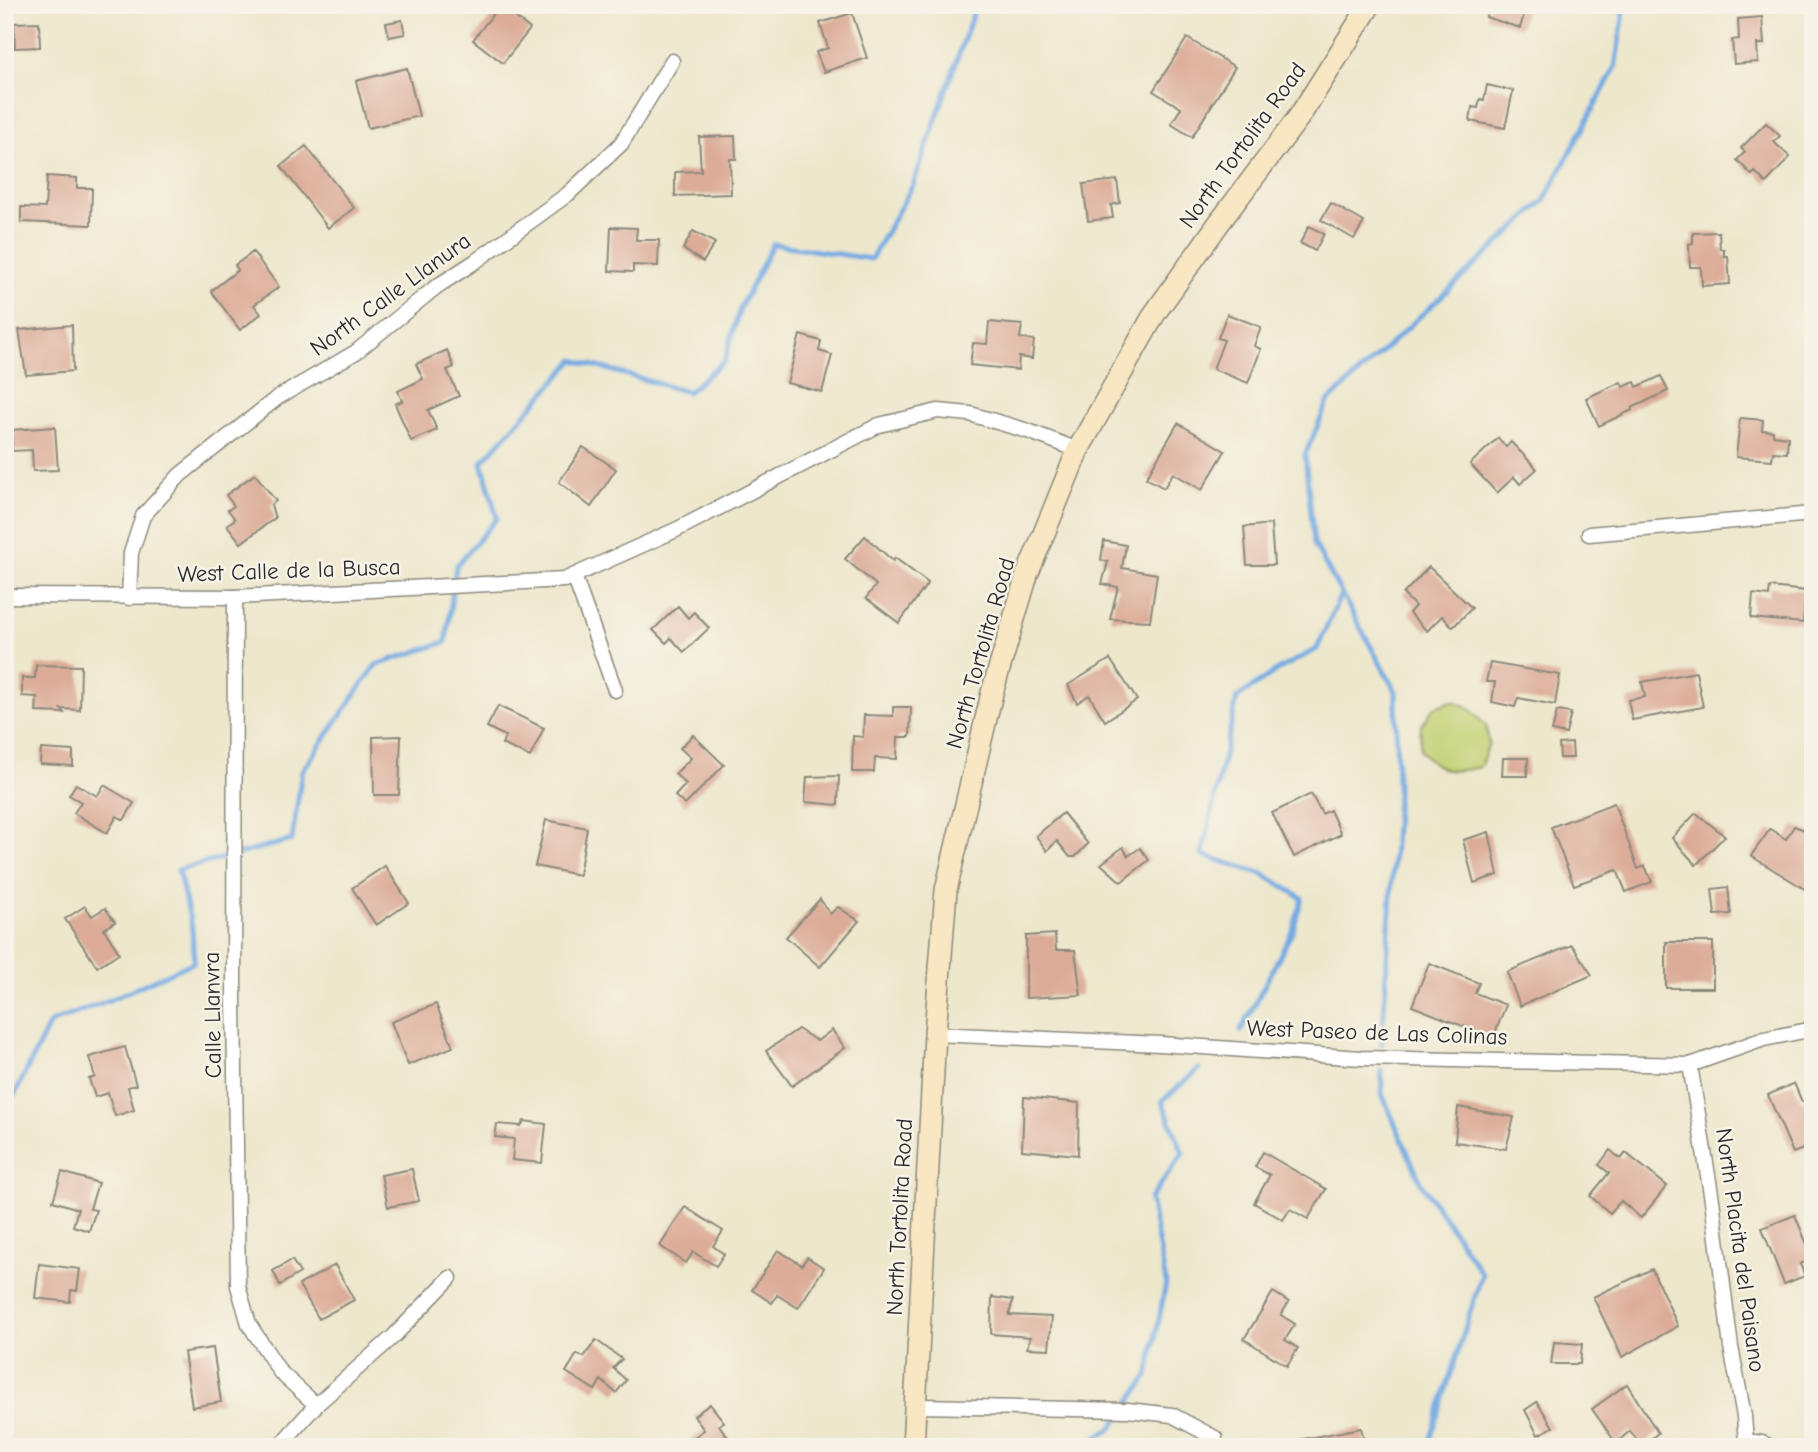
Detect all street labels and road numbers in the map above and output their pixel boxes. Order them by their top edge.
street label: North Tortolita Road [1173,57,1311,233]
street label: North Calle Llanura [305,227,476,362]
street label: West Calle de la Busca [177,553,401,588]
street label: North Tortolita Road [940,554,1021,752]
street label: Calle Llanvra [198,951,227,1079]
street label: West Paseo de Las Colinas [1246,1014,1508,1051]
street label: North Tortolita Road [881,1118,918,1316]
street label: North Placita del Paisano [1710,1126,1771,1374]

